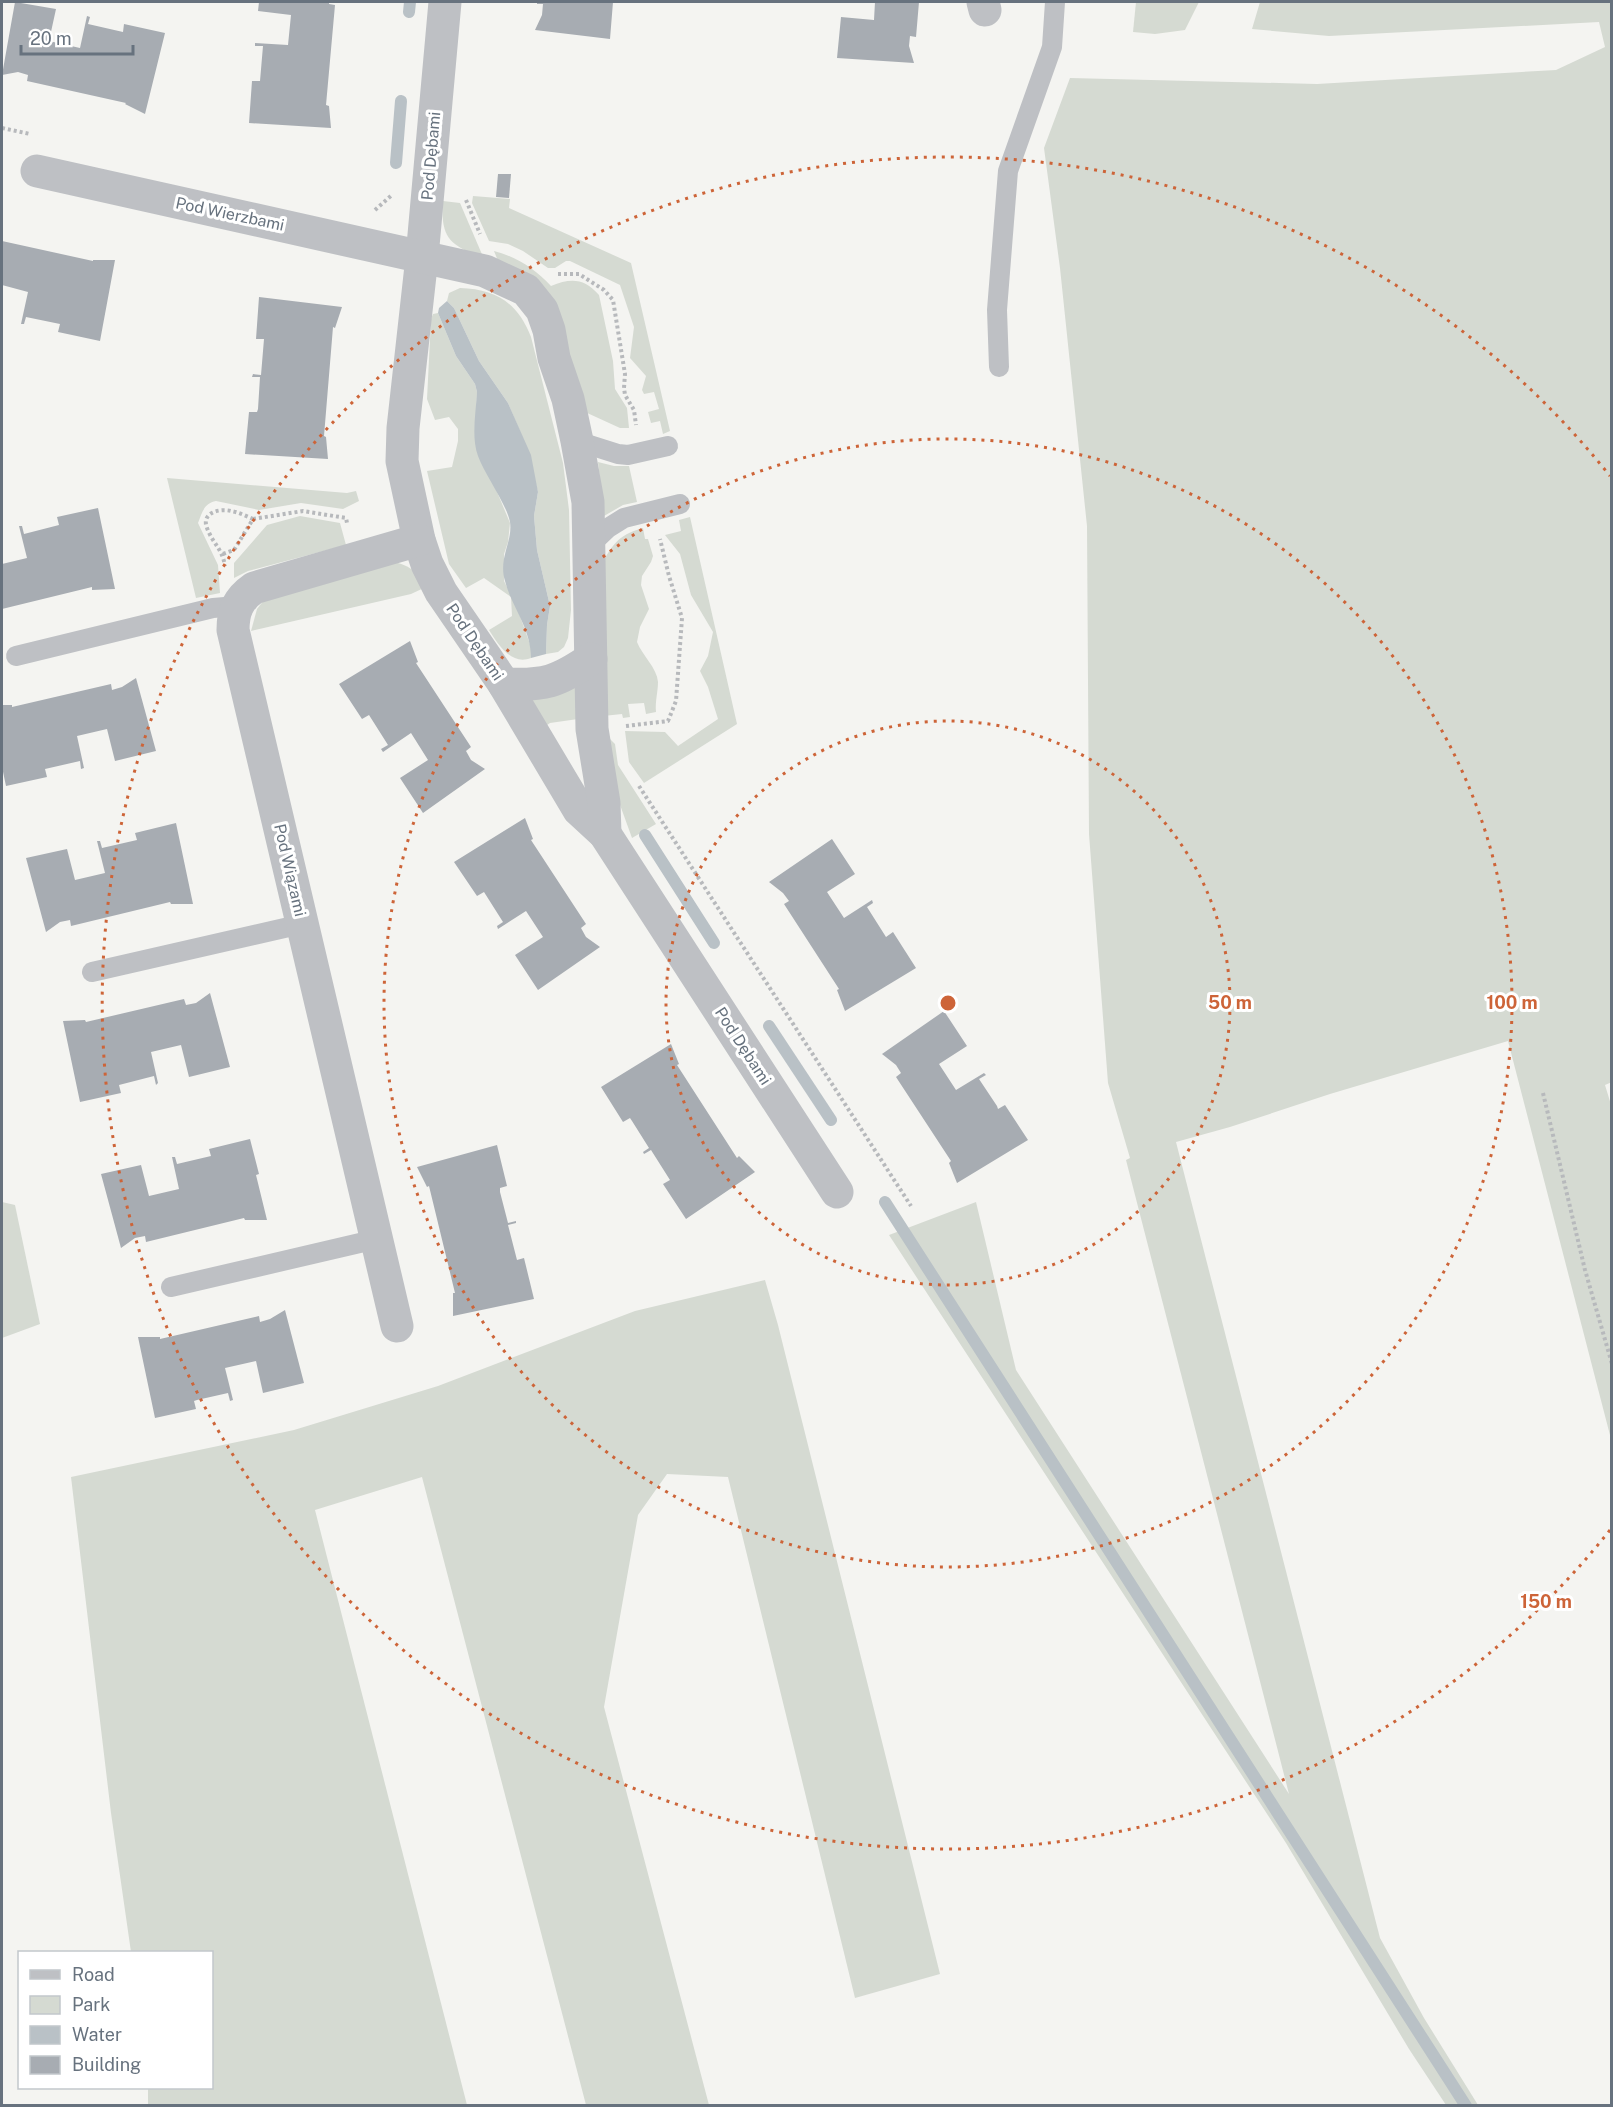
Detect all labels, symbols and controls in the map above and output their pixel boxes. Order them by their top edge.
scale bar [21,18,134,56]
text: 20 m [30,28,72,49]
street label: Pod Dębami [418,111,444,201]
street label: Pod Wierzbami [174,193,286,235]
street label: Pod Dębami [442,600,508,684]
street label: Pod Wiązami [270,822,310,918]
text: 50 m [1208,992,1252,1013]
text: 100 m [1486,992,1538,1013]
centre of rings [938,993,958,1013]
street label: Pod Dębami [711,1004,775,1088]
text: 150 m [1520,1591,1572,1612]
legend [18,1951,213,2089]
text: Road [72,1964,115,1985]
text: Park [72,1994,110,2015]
text: Water [72,2024,122,2045]
text: Building [72,2054,141,2075]

